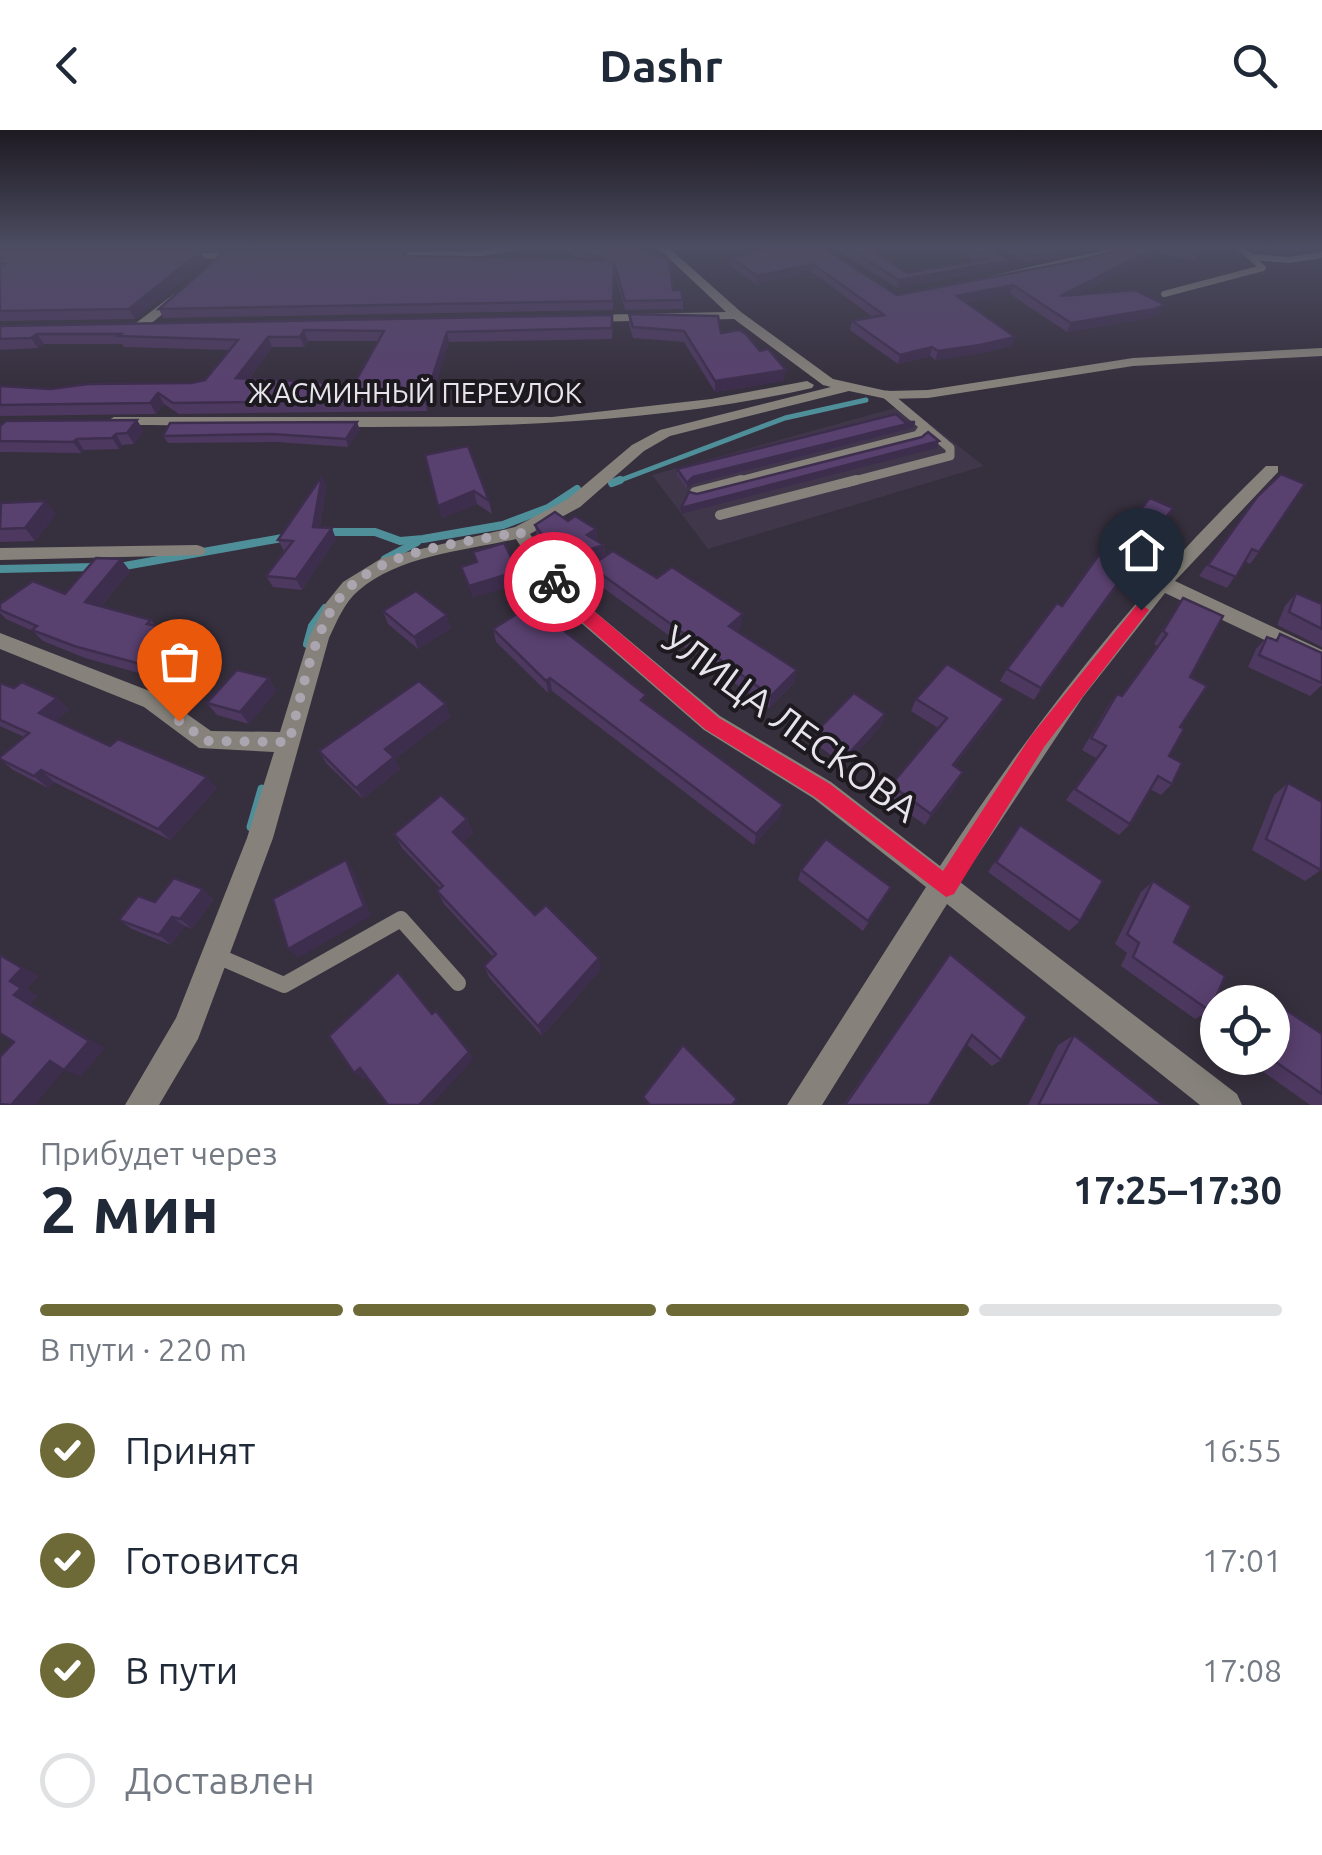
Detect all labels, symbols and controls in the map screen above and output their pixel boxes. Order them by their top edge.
icon: back [40,38,95,93]
icon: search [1227,38,1282,93]
text: Dashr [599,40,723,91]
street label: ЖАСМИННЫЙ ПЕРЕУЛОК [248,377,582,408]
pin [1099,508,1184,611]
icon: home [1114,523,1169,578]
courier [504,532,604,632]
icon: bike [527,555,582,610]
street label: УЛИЦА ЛЕСКОВА [655,617,927,830]
pin [137,619,222,722]
icon: bag [152,634,207,689]
map controls [1200,985,1290,1075]
button: locate [1200,985,1290,1075]
text: Прибудет через [40,1135,278,1171]
text: 17:25–17:30 [1073,1169,1282,1211]
text: 2 мин [40,1172,219,1245]
text: В пути · 220 m [40,1331,247,1367]
icon: check [40,1423,95,1478]
text: Принят [125,1429,255,1471]
text: 16:55 [1202,1432,1282,1468]
icon: check [40,1533,95,1588]
text: Готовится [125,1539,300,1581]
text: 17:01 [1202,1542,1282,1578]
icon: check [40,1643,95,1698]
text: В пути [125,1649,238,1691]
text: 17:08 [1202,1652,1282,1688]
text: Доставлен [125,1759,315,1801]

